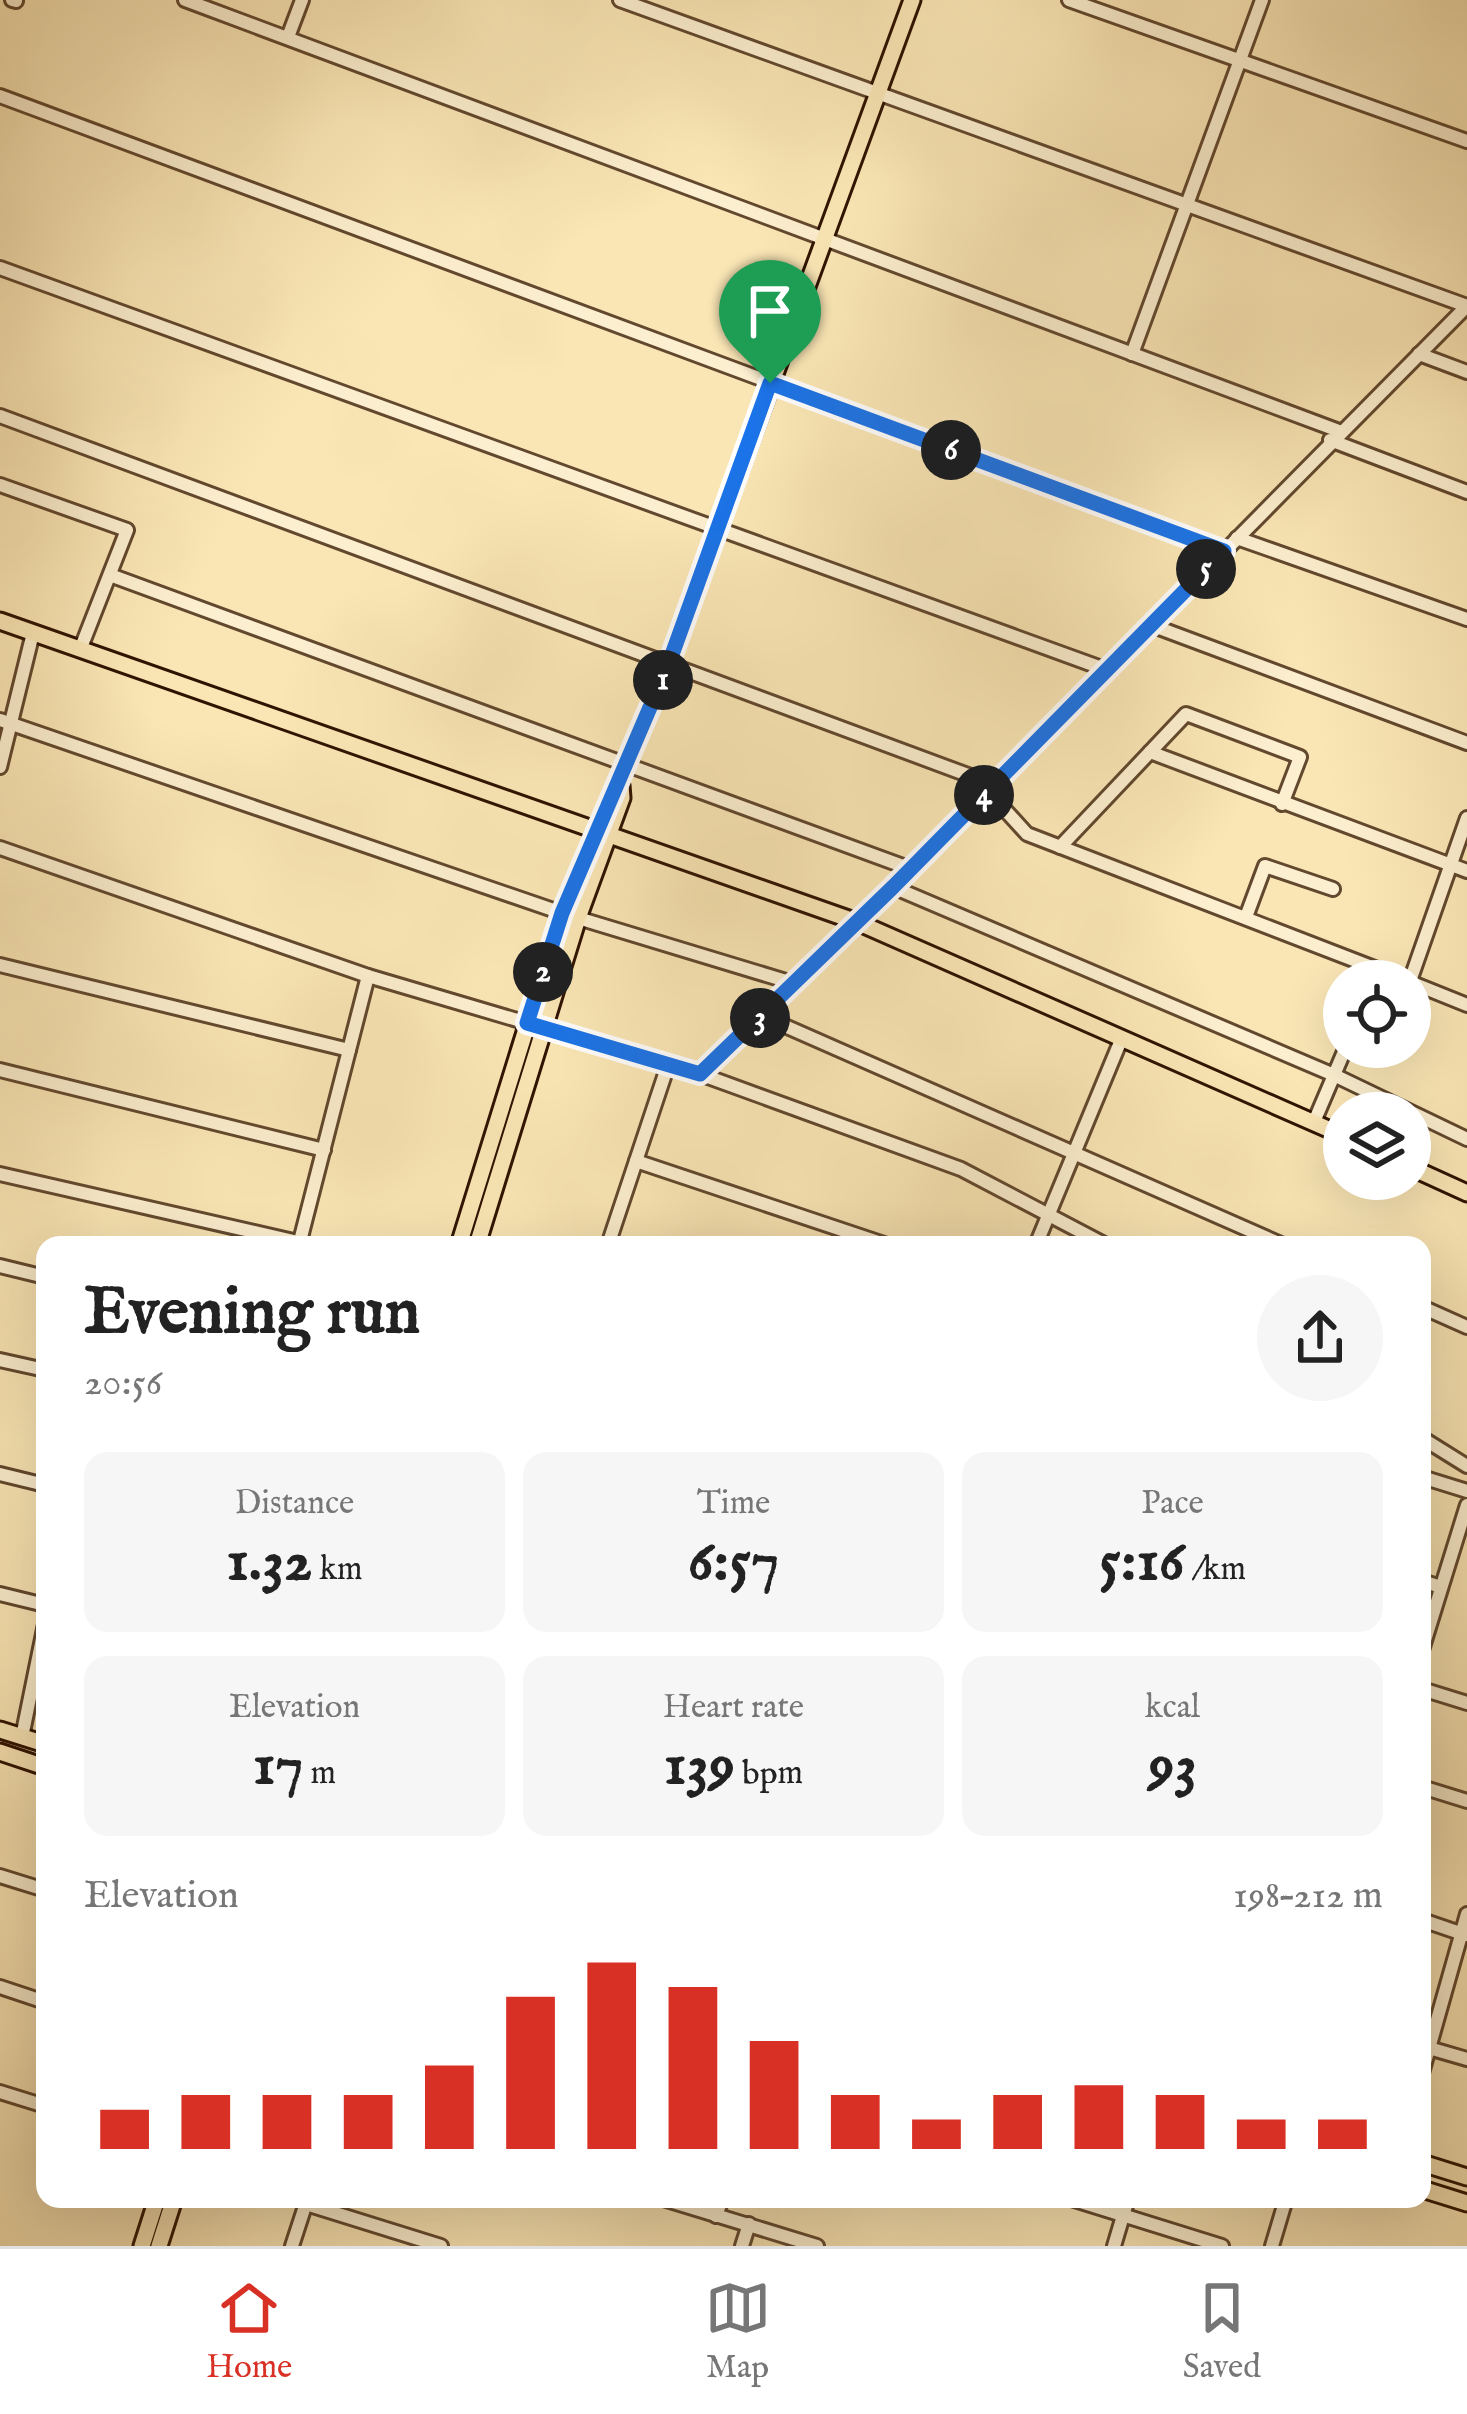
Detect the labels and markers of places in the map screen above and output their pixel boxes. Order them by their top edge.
pin [719,260,821,383]
pin: 6 [921,420,981,480]
pin: 5 [1176,539,1236,599]
pin: 1 [633,650,693,710]
pin: 4 [954,765,1014,825]
pin: 2 [513,942,573,1002]
pin: 3 [730,988,790,1048]

